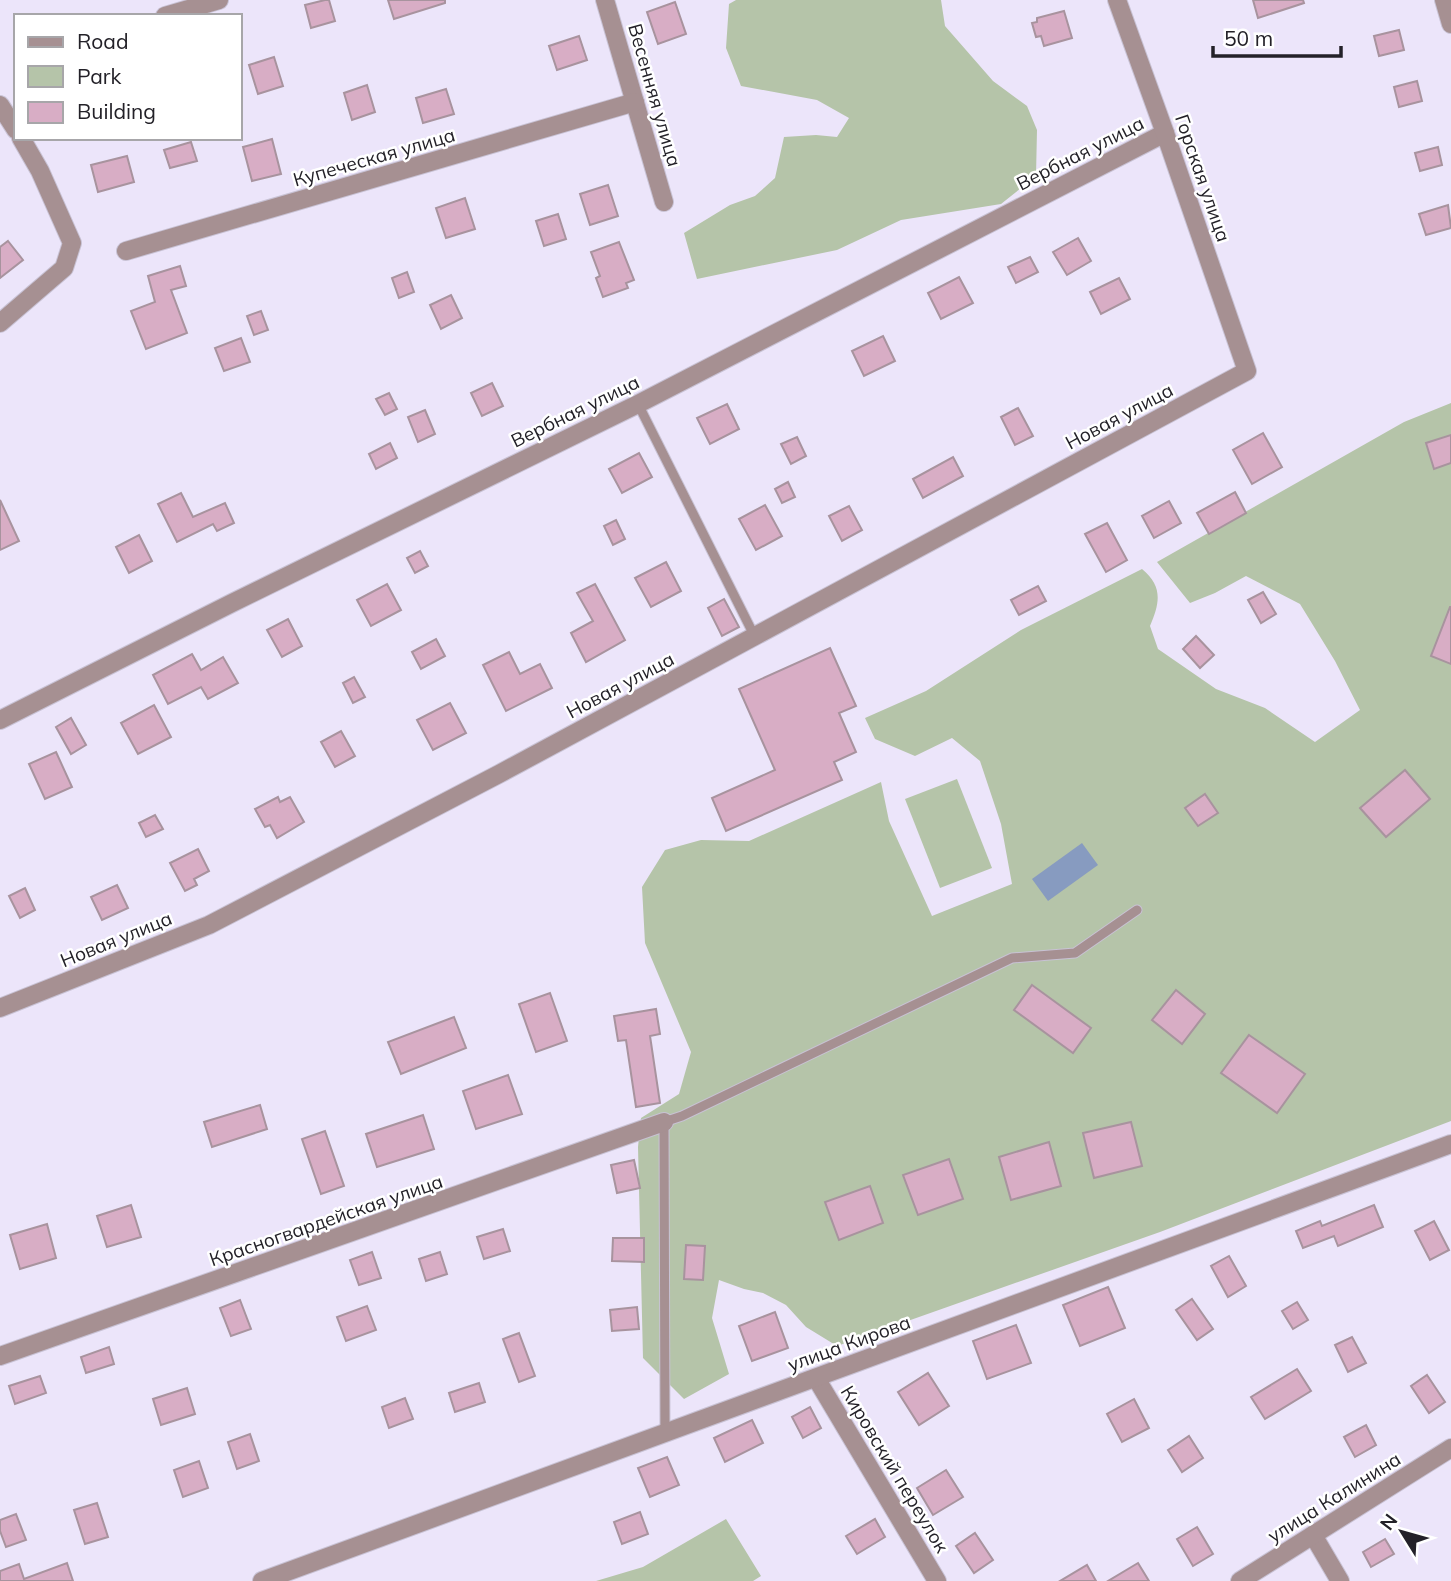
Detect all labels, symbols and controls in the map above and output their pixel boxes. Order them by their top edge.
legend [14,14,242,140]
scale bar [1213,14,1341,58]
street label: Весенняя улица [623,21,687,169]
text: 50 m [1224,25,1273,51]
text: Road [77,28,128,54]
text: Park [77,63,121,89]
text: Building [77,98,156,124]
street label: Вербная улица [1012,111,1148,195]
street label: Горская улица [1170,111,1236,245]
street label: Купеческая улица [290,122,458,192]
street label: Вербная улица [507,370,643,452]
street label: Новая улица [1061,378,1177,454]
street label: Новая улица [562,647,678,723]
street label: Новая улица [57,906,175,972]
street label: Красногвардейская улица [206,1169,446,1271]
street label: улица Кирова [784,1310,914,1376]
street label: Кировский переулок [836,1381,955,1557]
street label: улица Калинина [1263,1446,1405,1548]
north arrow [1367,1497,1437,1567]
text: N [1375,1509,1402,1535]

